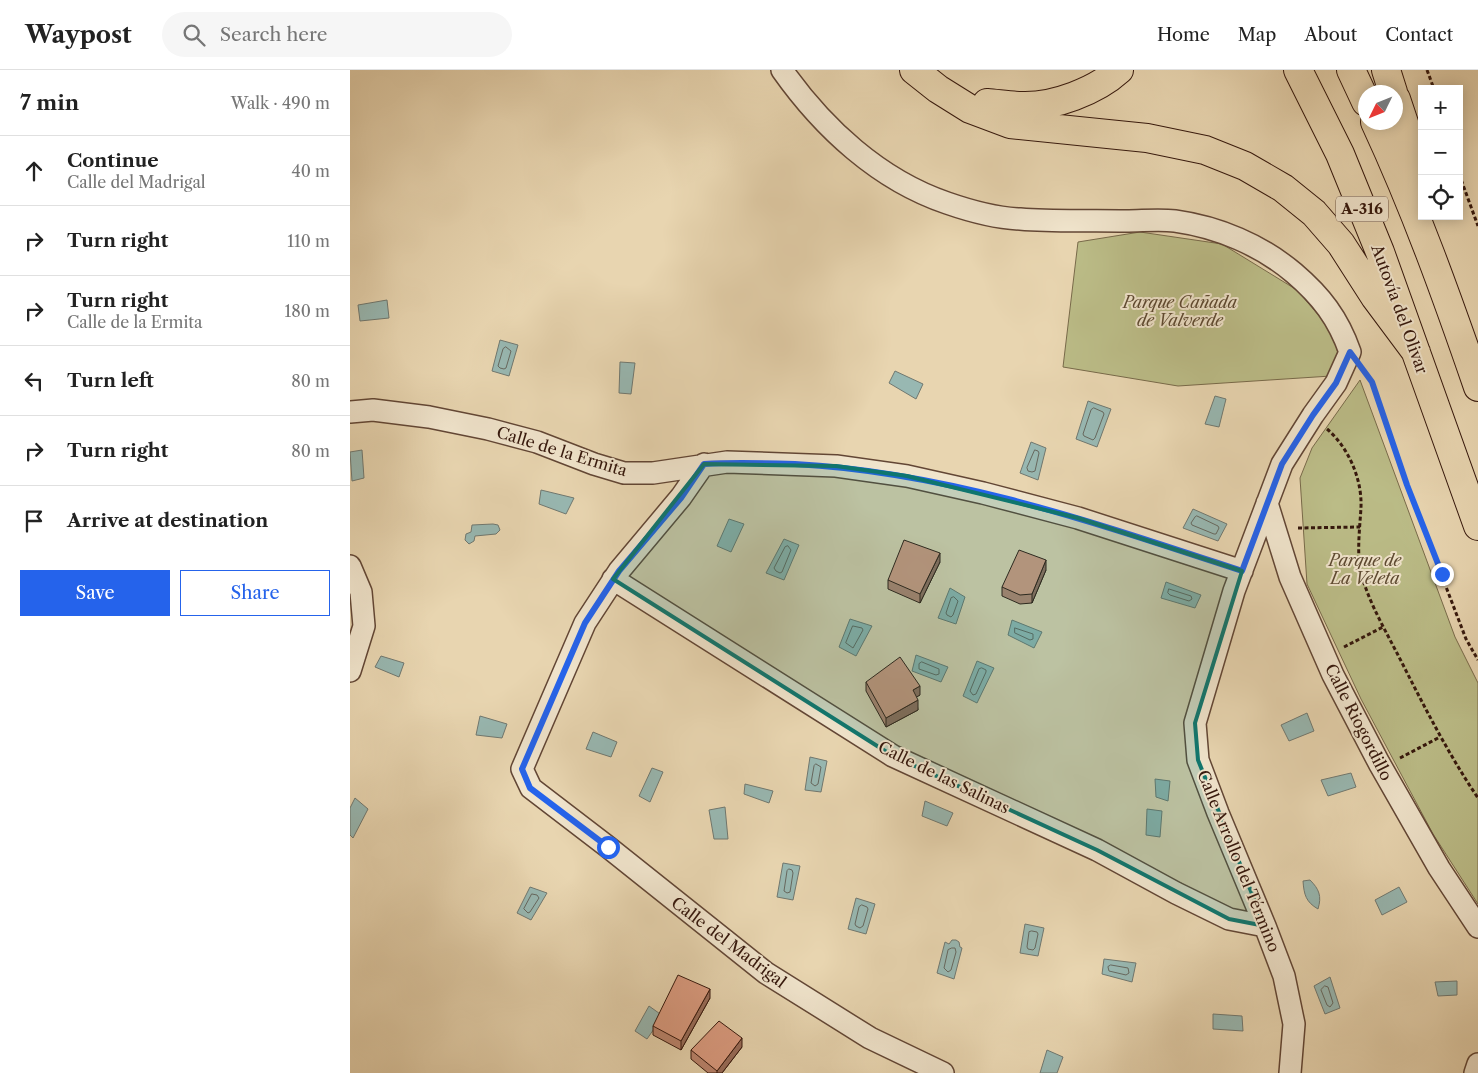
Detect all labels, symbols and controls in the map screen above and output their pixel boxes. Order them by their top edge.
search box [162,12,512,57]
text: Waypost [25,20,132,49]
icon: search [180,21,208,49]
text: Search here [220,23,327,46]
text: Home [1157,24,1210,46]
text: Map [1238,24,1276,46]
text: About [1304,24,1357,46]
text: Contact [1385,24,1453,46]
north arrow [1358,85,1403,130]
map controls [1418,85,1463,220]
button: + [1418,85,1463,130]
text: 7 min [20,90,79,115]
text: Walk · 490 m [231,93,330,113]
button: − [1418,130,1463,175]
text: Continue [67,149,159,172]
icon: ahead [20,157,48,185]
text: 40 m [291,161,330,181]
text: Calle del Madrigal [67,172,206,192]
button: locate [1418,175,1463,220]
road number: A-316 [1336,196,1388,222]
icon: right [20,227,48,255]
text: Turn right [67,229,168,252]
text: 110 m [287,231,330,251]
street label: Autovía del Olivar [1367,241,1433,377]
text: Turn right [67,289,168,312]
park label: Parque Cañada de Valverde [1121,292,1237,330]
icon: right [20,297,48,325]
text: 180 m [284,301,330,321]
text: Calle de la Ermita [67,312,202,332]
icon: left [20,367,48,395]
text: Turn left [67,369,154,392]
text: 80 m [291,371,330,391]
street label: Calle de la Ermita [494,422,630,481]
icon: right [20,437,48,465]
text: Turn right [67,439,168,462]
text: 80 m [291,441,330,461]
icon: arrive [20,507,48,535]
text: Arrive at destination [67,509,268,532]
park label: Parque de La Veleta [1327,550,1402,588]
route end [1431,563,1454,586]
button: Save [20,570,170,616]
button: Share [180,570,330,616]
street label: Calle Riogordillo [1321,660,1397,784]
street label: Calle de las Salinas [875,736,1013,818]
street label: Calle Arrollo del Término [1193,767,1285,955]
route start [597,836,620,859]
street label: Calle del Madrigal [668,892,791,992]

